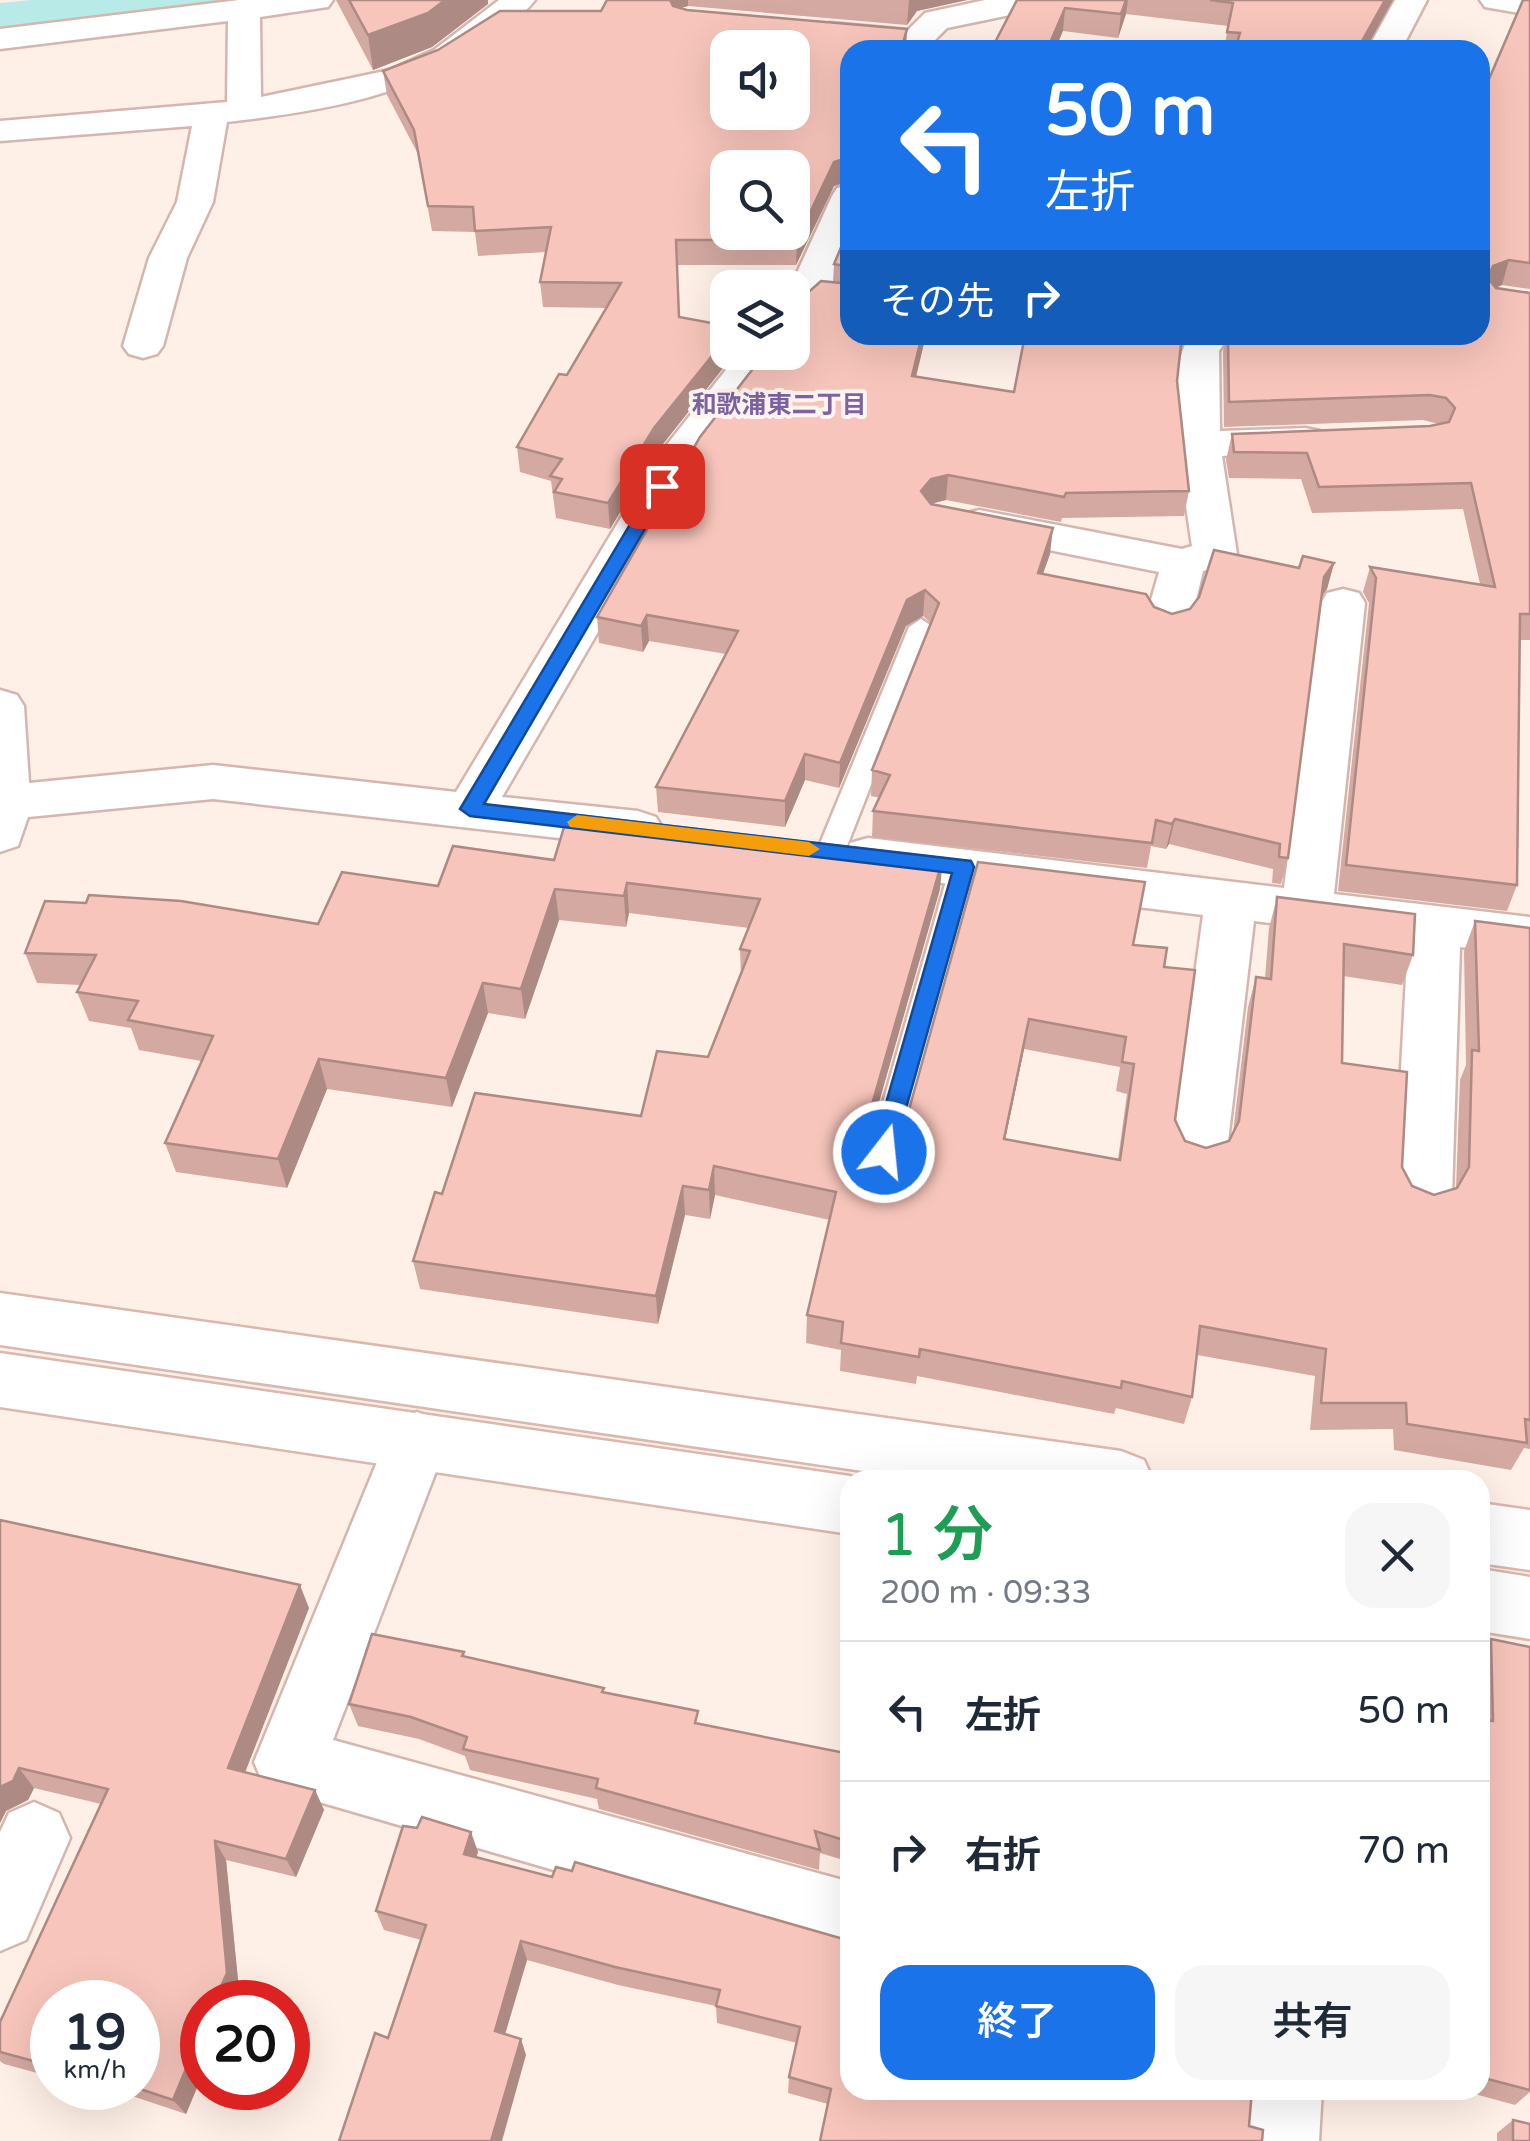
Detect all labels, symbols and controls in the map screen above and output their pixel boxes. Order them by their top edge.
map controls [710,30,810,370]
button: sound [710,30,810,130]
text: 50 m [1045,70,1215,154]
icon: left [880,80,1010,210]
button: search [710,150,810,250]
text: 左折 [1045,166,1135,220]
button: layers [710,270,810,370]
icon: right [1014,270,1069,325]
text: その先 [880,279,994,325]
district label: 和歌浦東二丁目 [691,390,867,420]
pin [620,444,705,529]
icon: arrive [635,459,690,514]
position arrow [832,1100,936,1204]
text: 1 分 [880,1500,993,1572]
button: close [1345,1503,1450,1608]
text: 200 m · 09:33 [880,1574,1092,1612]
icon: left [880,1684,935,1739]
text: 50 m [1358,1688,1450,1734]
text: 左折 [965,1693,1041,1739]
icon: right [880,1824,935,1879]
text: 70 m [1358,1828,1450,1874]
text: 右折 [965,1833,1041,1879]
button: 終了 [880,1965,1155,2080]
button: 共有 [1175,1965,1450,2080]
speed limit sign: 20 [180,1980,310,2110]
text: 19 [64,2003,126,2063]
text: km/h [64,2055,126,2085]

